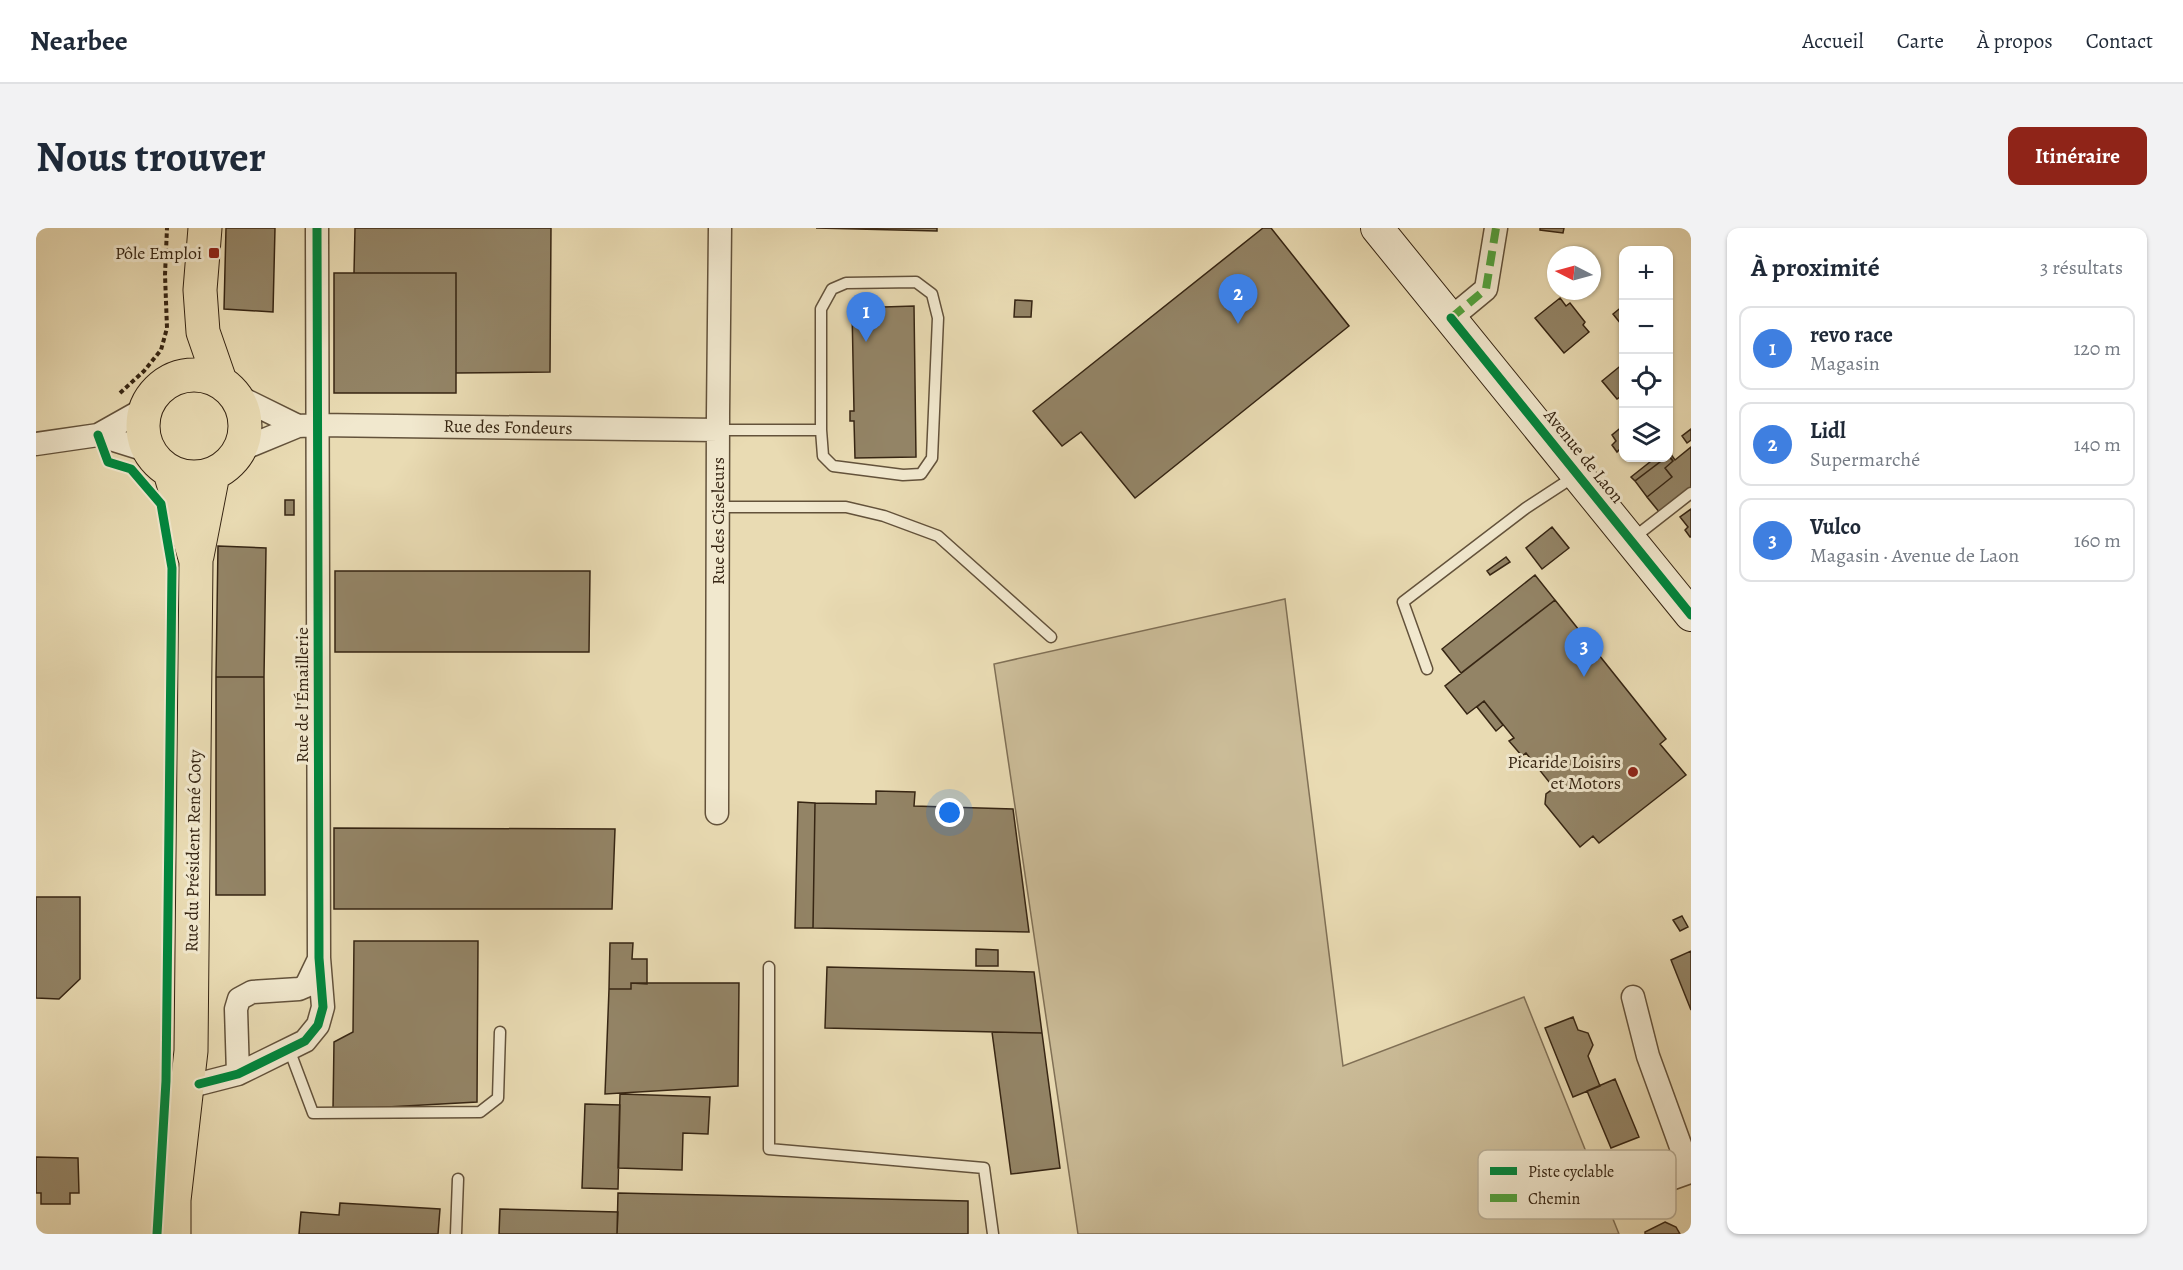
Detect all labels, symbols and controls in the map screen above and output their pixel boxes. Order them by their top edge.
text: Nearbee [30,22,128,60]
text: Accueil [1802,27,1864,55]
text: Carte [1897,27,1944,55]
text: À propos [1977,27,2053,55]
text: Contact [2086,27,2153,55]
button: Itinéraire [2008,127,2147,185]
text: Nous trouver [36,128,266,185]
place label: Pôle Emploi [115,241,202,265]
marker: Pôle Emploi [207,246,221,260]
north arrow [1547,246,1601,300]
map controls [1619,246,1673,462]
button: + [1619,246,1673,300]
text: À proximité [1751,250,1880,285]
text: 3 résultats [2040,254,2123,281]
pin: 2 [1218,274,1258,324]
pin: 1 [846,292,886,342]
button: − [1619,300,1673,354]
text: revo race [1810,320,1893,350]
text: 1 [1769,335,1776,362]
text: 120 m [2073,335,2121,362]
text: Magasin [1810,350,1880,377]
button: locate [1619,354,1673,408]
street label: Avenue de Laon [1538,403,1630,508]
button: layers [1619,408,1673,462]
street label: Rue des Fondeurs [443,414,573,440]
text: Lidl [1810,416,1846,446]
text: 2 [1768,431,1777,458]
text: 140 m [2074,431,2121,458]
text: Supermarché [1810,446,1920,473]
street label: Rue des Ciseleurs [706,457,730,585]
text: Vulco [1810,512,1861,542]
text: 3 [1768,527,1777,554]
text: 160 m [2074,527,2121,554]
text: Magasin · Avenue de Laon [1810,542,2019,569]
street label: Rue de l'Émaillerie [290,627,314,763]
pin: 3 [1564,628,1604,677]
street label: Rue du Président René Coty [179,749,207,952]
place label: Picaride Loisirs et Motors [1507,750,1621,795]
marker: Picaride Loisirs et Motors [1626,765,1640,779]
your location [935,798,964,827]
legend [1478,1150,1676,1219]
text: Piste cyclable [1528,1161,1614,1183]
text: Chemin [1528,1188,1581,1210]

